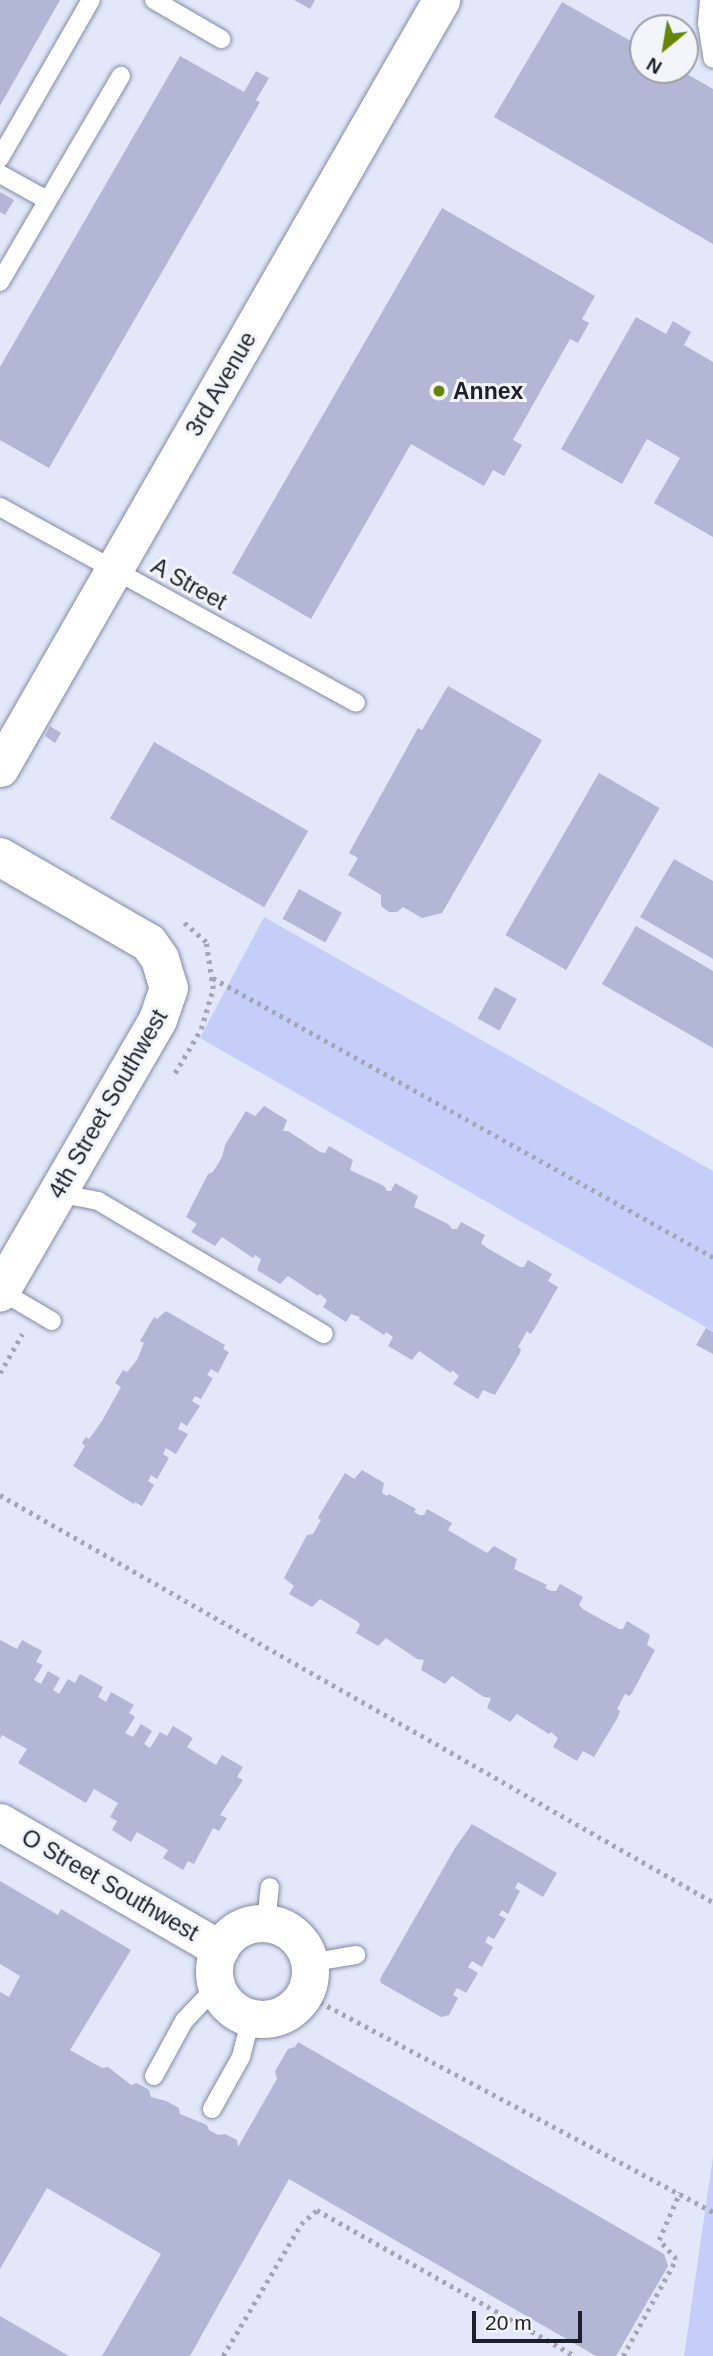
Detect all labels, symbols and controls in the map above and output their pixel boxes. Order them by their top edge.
north arrow [629,14,699,84]
text: N [643,53,665,78]
street label: 3rd Avenue [180,326,262,442]
place label: Annex [453,377,523,405]
marker: Annex [431,383,447,399]
street label: A Street [146,552,232,616]
street label: 4th Street Southwest [43,1005,173,1203]
street label: O Street Southwest [17,1823,203,1947]
scale bar [475,2296,585,2340]
text: 20 m [485,2311,532,2334]

